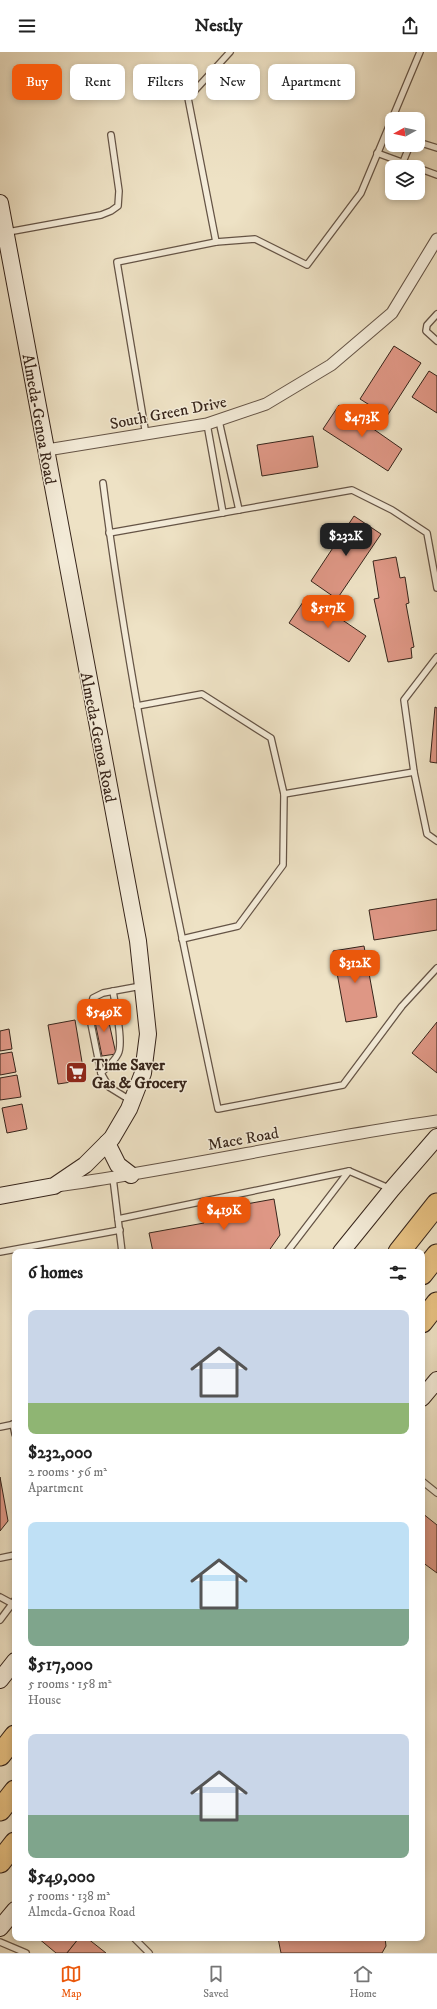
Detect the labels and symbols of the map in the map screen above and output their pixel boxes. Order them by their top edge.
north arrow [385,112,425,152]
street label: Almeda-Genoa Road [18,352,60,486]
street label: South Green Drive [108,392,229,434]
pin: $473K [334,404,390,438]
pin: $232K [318,523,374,557]
pin: $517K [300,595,356,629]
street label: Almeda-Genoa Road [76,670,120,804]
pin: $312K [327,950,383,984]
pin: $549K [76,999,132,1033]
place label: Time Saver Gas & Grocery [91,1055,187,1093]
supermarket icon: Time Saver Gas & Grocery [63,1060,89,1086]
street label: Mace Road [206,1123,280,1155]
pin: $419K [196,1197,252,1231]

